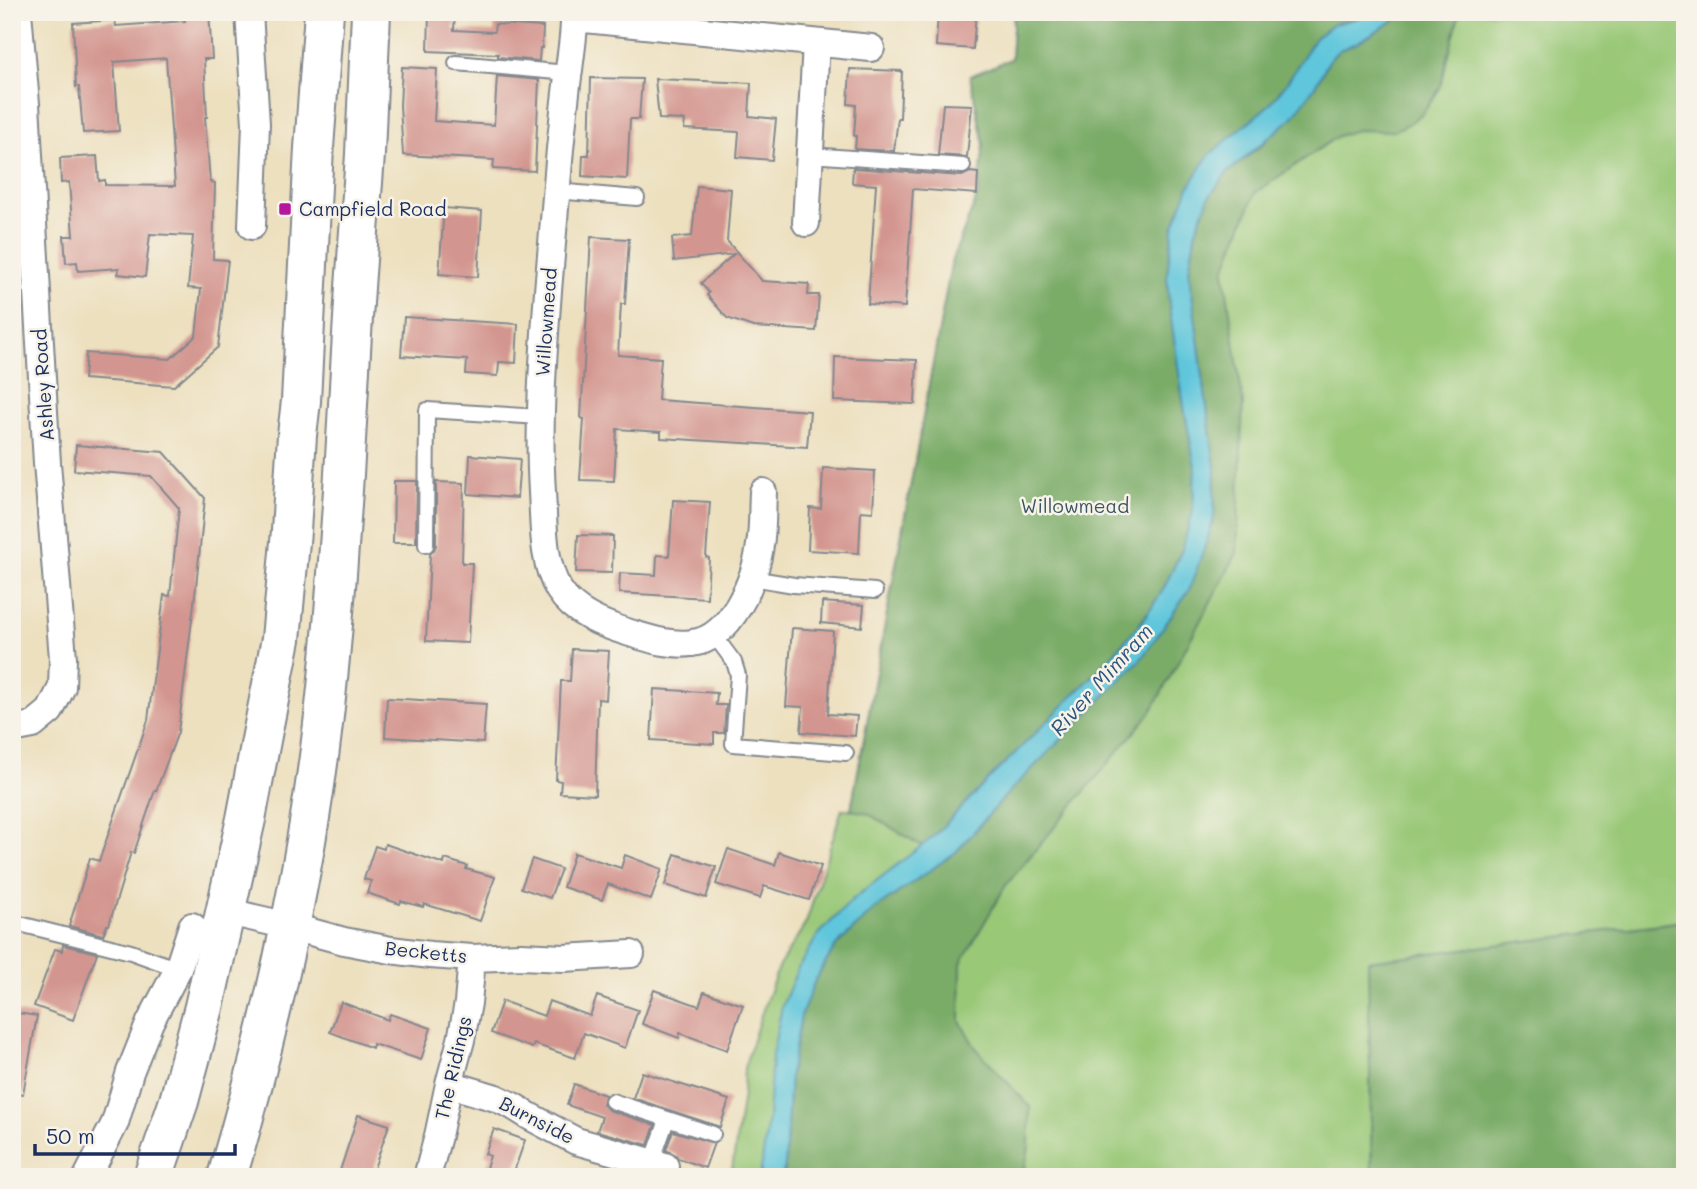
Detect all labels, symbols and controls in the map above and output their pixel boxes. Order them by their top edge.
place label: Campfield Road [299,196,446,221]
marker: Campfield Road [277,201,293,217]
street label: Willowmead [529,267,562,377]
street label: Ashley Road [26,328,59,442]
park label: Willowmead [1021,493,1129,518]
water label: River Mimram [1044,617,1158,741]
street label: Becketts [384,935,468,968]
street label: The Ridings [428,1014,477,1122]
street label: Burnside [495,1090,579,1149]
scale bar [35,1112,234,1156]
text: 50 m [46,1122,95,1149]

